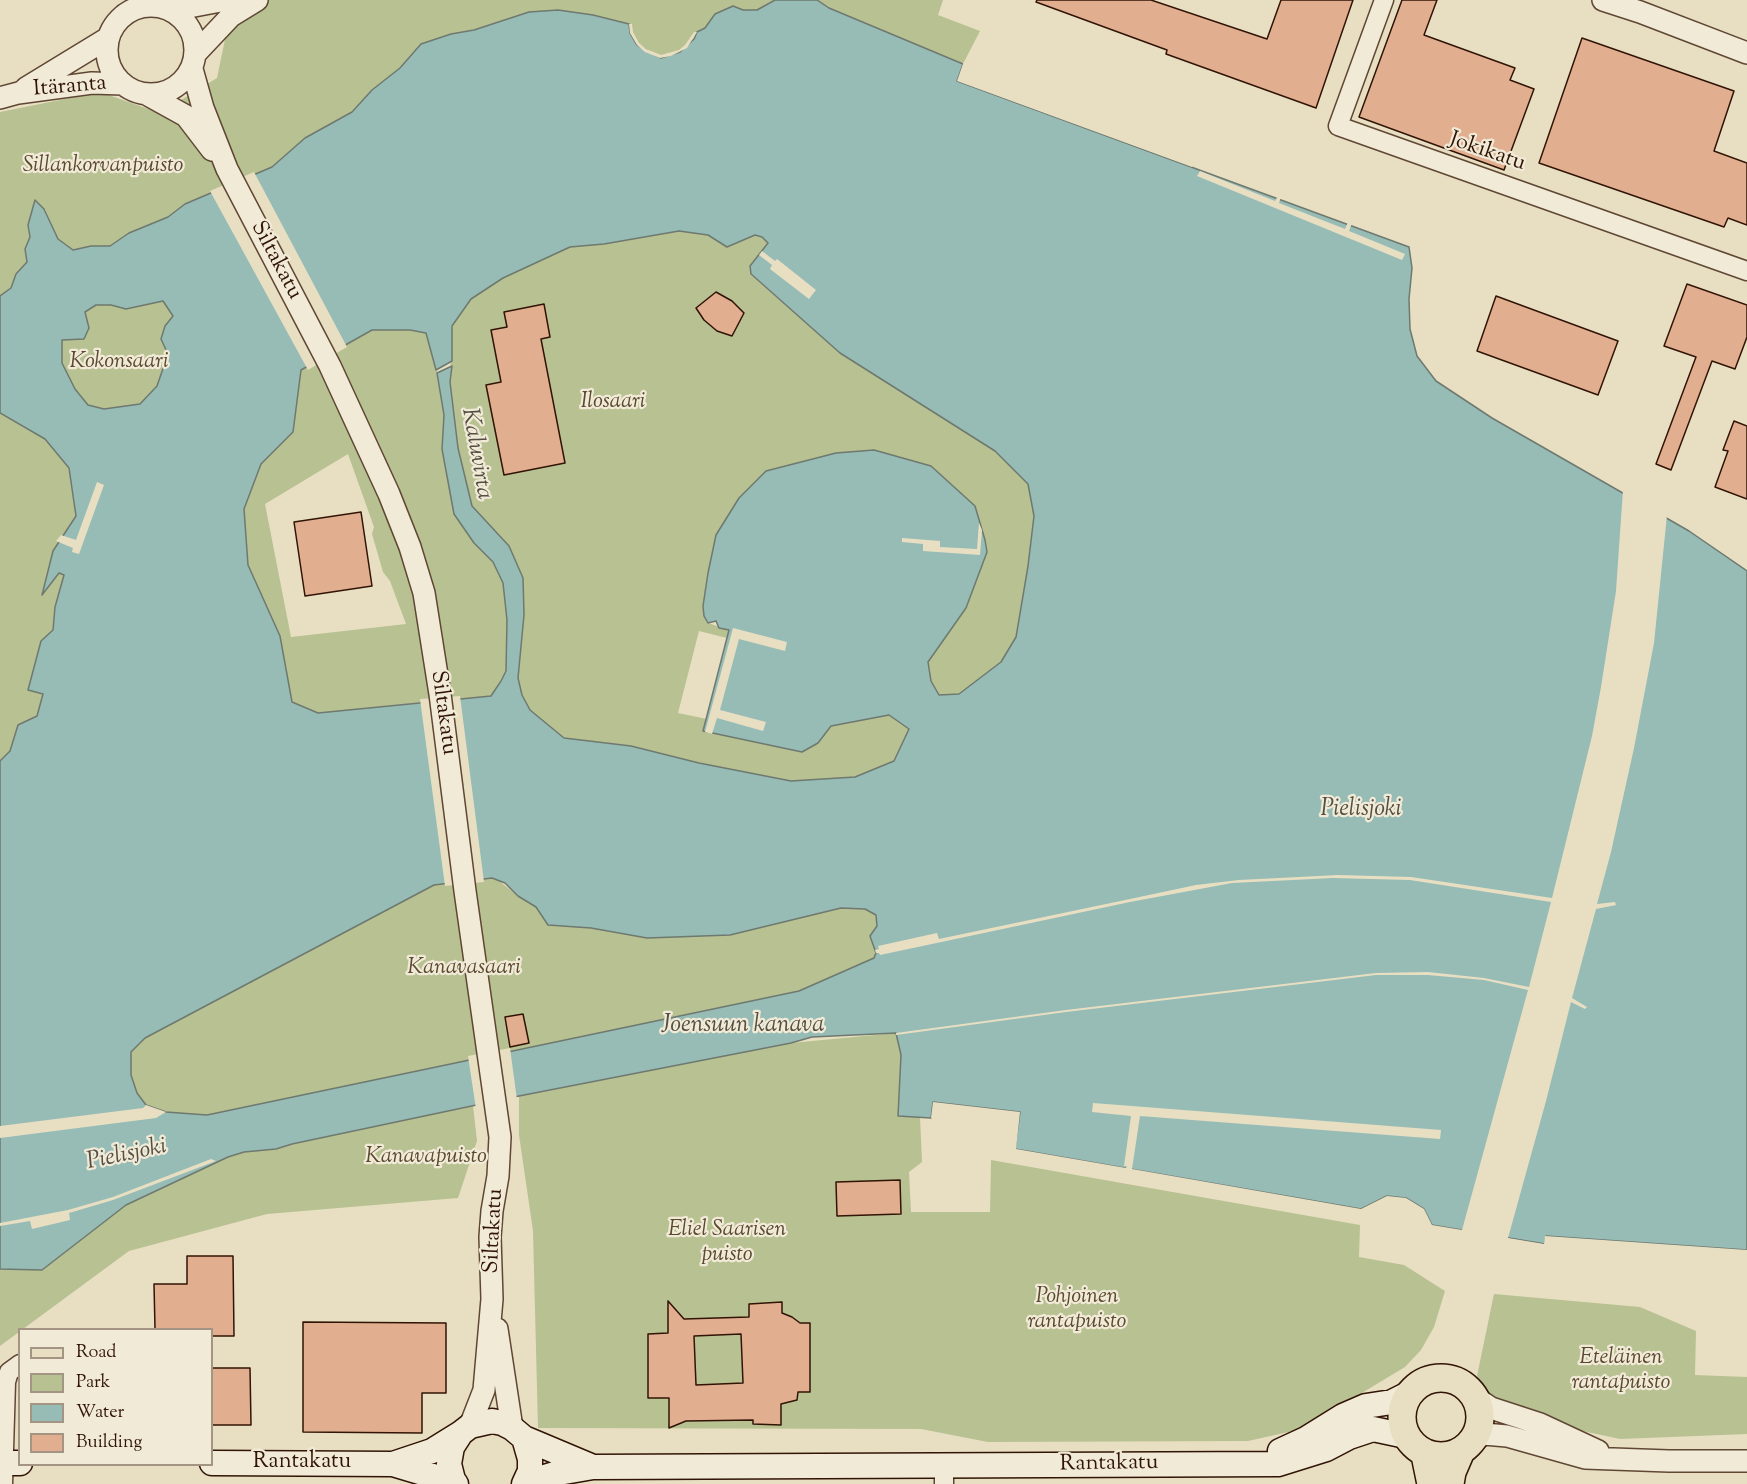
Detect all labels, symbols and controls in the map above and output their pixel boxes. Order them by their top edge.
street label: Itäranta [32,72,108,104]
street label: Jokikatu [1446,128,1528,178]
park label: Sillankorvanpuisto [23,154,183,180]
street label: Siltakatu [243,217,307,305]
park label: Kokonsaari [70,350,168,376]
park label: Ilosaari [581,390,645,416]
water label: Kaluvirta [453,406,497,502]
street label: Siltakatu [423,669,461,757]
water label: Pielisjoki [1320,797,1402,825]
park label: Kanavasaari [407,956,521,982]
water label: Joensuun kanava [662,1013,824,1041]
water label: Pielisjoki [84,1133,170,1179]
park label: Kanavapuisto [365,1145,487,1171]
street label: Siltakatu [480,1188,510,1274]
park label: Eliel Saarisen puisto [668,1218,786,1270]
park label: Pohjoinen rantapuisto [1028,1285,1126,1336]
legend [18,1328,213,1466]
text: Road [76,1340,116,1366]
park label: Eteläinen rantapuisto [1572,1346,1670,1398]
text: Park [76,1370,110,1396]
text: Water [76,1400,124,1426]
text: Building [76,1430,142,1456]
street label: Rantakatu [253,1450,351,1476]
street label: Rantakatu [1060,1451,1158,1479]

